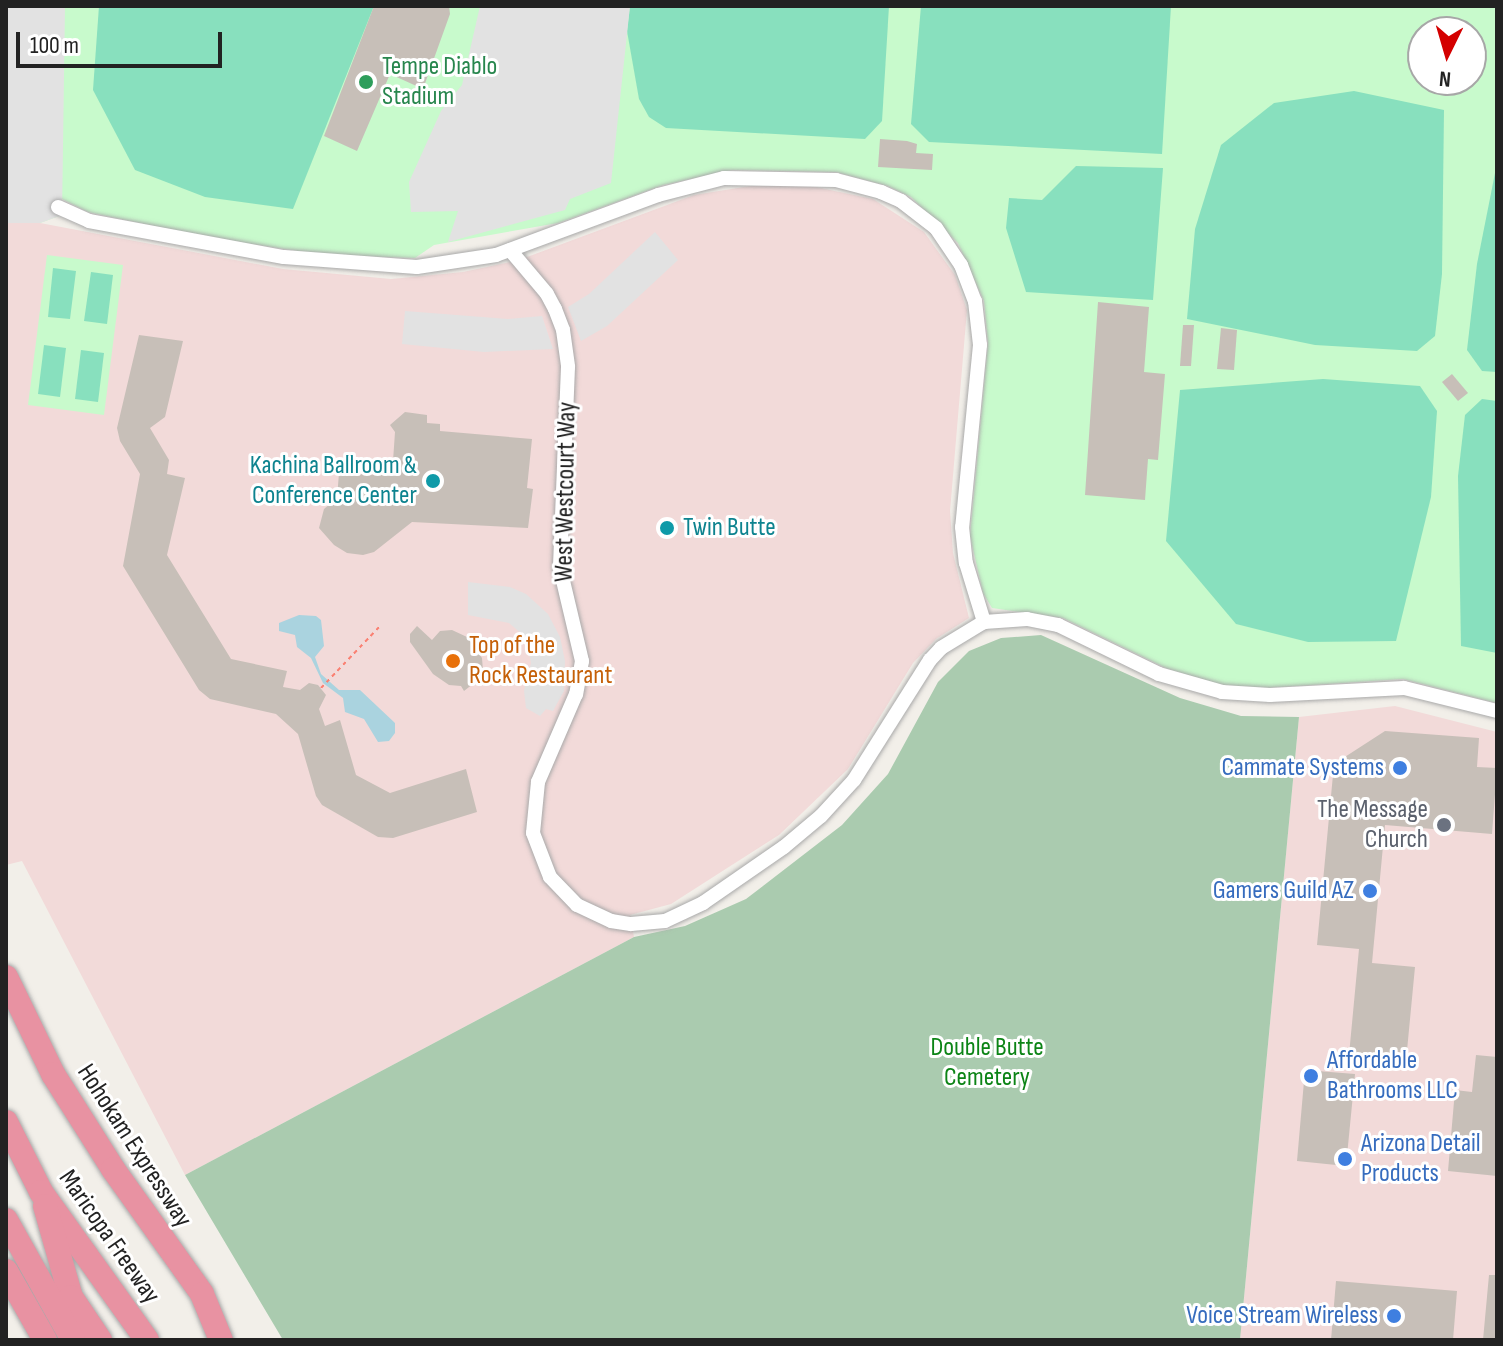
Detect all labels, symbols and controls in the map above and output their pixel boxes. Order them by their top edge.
scale bar [20,16,226,66]
north arrow [1407,16,1487,96]
text: 100 m [30,31,79,60]
place label: Tempe Diablo Stadium [382,51,497,112]
text: N [1438,64,1452,92]
marker: Tempe Diablo Stadium [357,73,375,91]
street label: West Westcourt Way [549,402,583,582]
place label: Kachina Ballroom & Conference Center [250,450,417,512]
marker: Kachina Ballroom & Conference Center [424,472,442,490]
place label: Twin Butte [683,512,776,544]
marker: Twin Butte [658,519,676,537]
place label: Top of the Rock Restaurant [469,630,612,692]
marker: Top of the Rock Restaurant [444,652,462,670]
place label: Cammate Systems [1222,752,1384,784]
marker: Cammate Systems [1391,759,1409,777]
place label: The Message Church [1317,794,1428,856]
marker: The Message Church [1435,816,1453,834]
place label: Gamers Guild AZ [1213,875,1354,907]
marker: Gamers Guild AZ [1361,882,1379,900]
park label: Double Butte Cemetery [930,1032,1044,1094]
place label: Affordable Bathrooms LLC [1327,1045,1458,1106]
street label: Hohokam Expressway [70,1059,198,1233]
marker: Affordable Bathrooms LLC [1302,1067,1320,1085]
place label: Arizona Detail Products [1361,1128,1481,1190]
marker: Arizona Detail Products [1336,1150,1354,1168]
street label: Maricopa Freeway [52,1164,166,1310]
place label: Voice Stream Wireless [1186,1300,1378,1332]
marker: Voice Stream Wireless [1385,1307,1403,1325]

